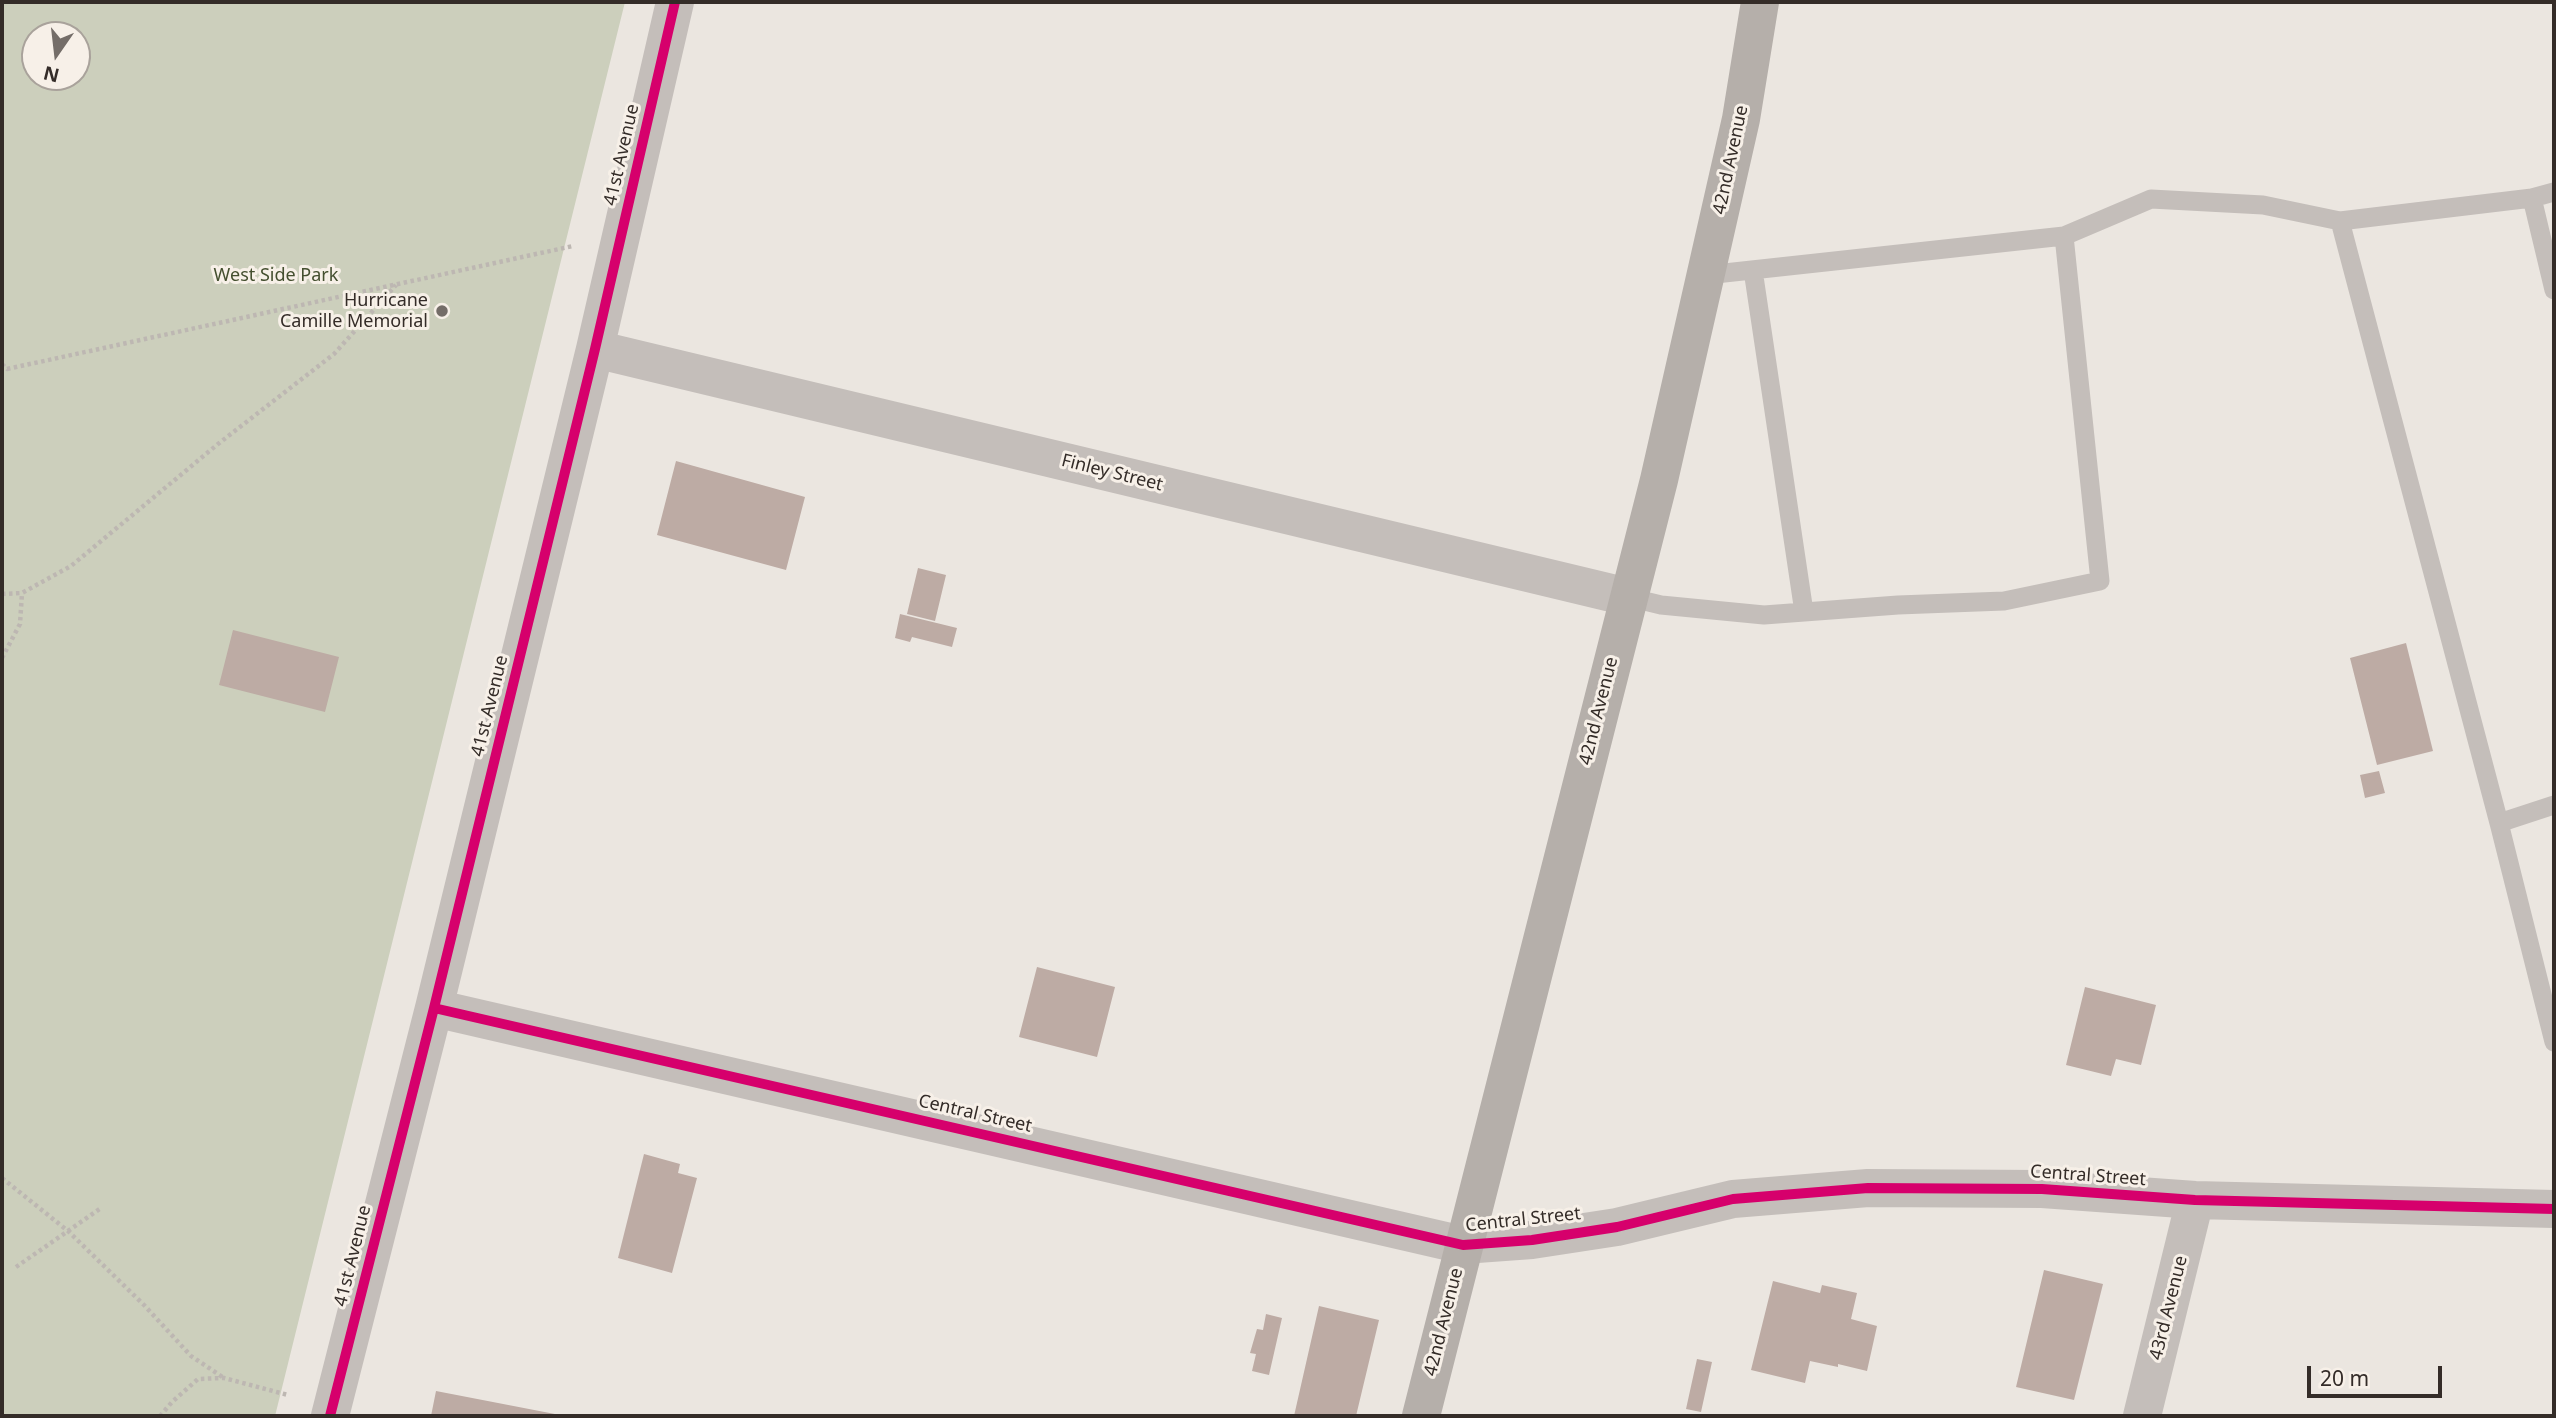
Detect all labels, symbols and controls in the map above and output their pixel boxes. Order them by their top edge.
north arrow [21,21,91,91]
text: N [41,60,62,89]
street label: 41st Avenue [600,102,644,208]
street label: 42nd Avenue [1709,104,1753,216]
park label: West Side Park [214,265,338,287]
place label: Hurricane Camille Memorial [280,290,428,332]
marker: Hurricane Camille Memorial [434,303,450,319]
street label: Finley Street [1059,450,1165,496]
street label: 41st Avenue [467,653,513,759]
street label: 42nd Avenue [1575,655,1623,767]
street label: Central Street [916,1090,1034,1138]
street label: Central Street [2029,1161,2147,1191]
street label: 41st Avenue [330,1203,376,1309]
street label: Central Street [1464,1203,1582,1237]
street label: 43rd Avenue [2146,1254,2192,1362]
street label: 42nd Avenue [1420,1266,1468,1378]
scale bar [2311,1352,2446,1396]
text: 20 m [2320,1364,2369,1392]

